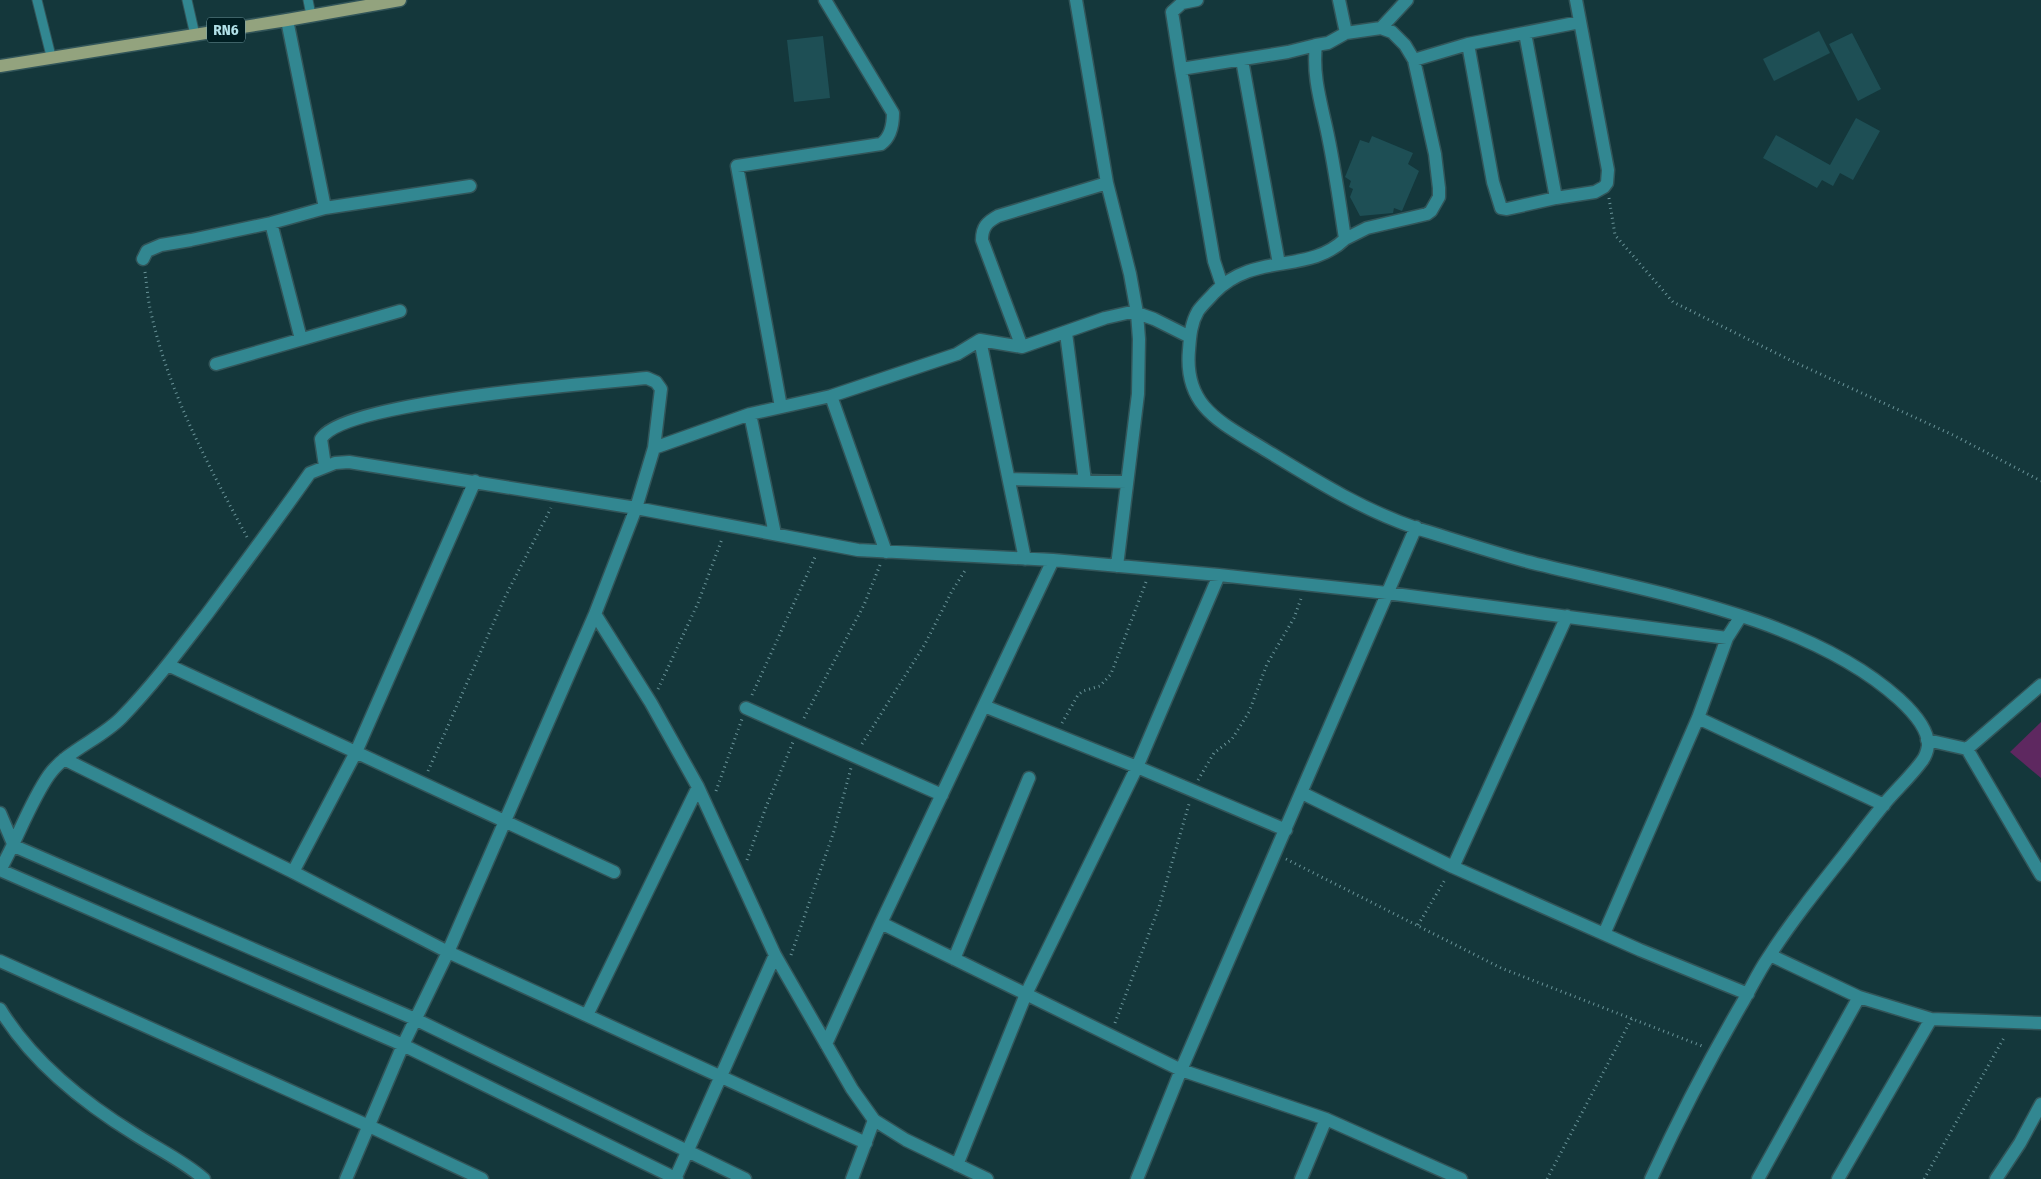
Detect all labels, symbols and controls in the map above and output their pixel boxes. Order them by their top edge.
road number: RN6 [207,18,245,42]

